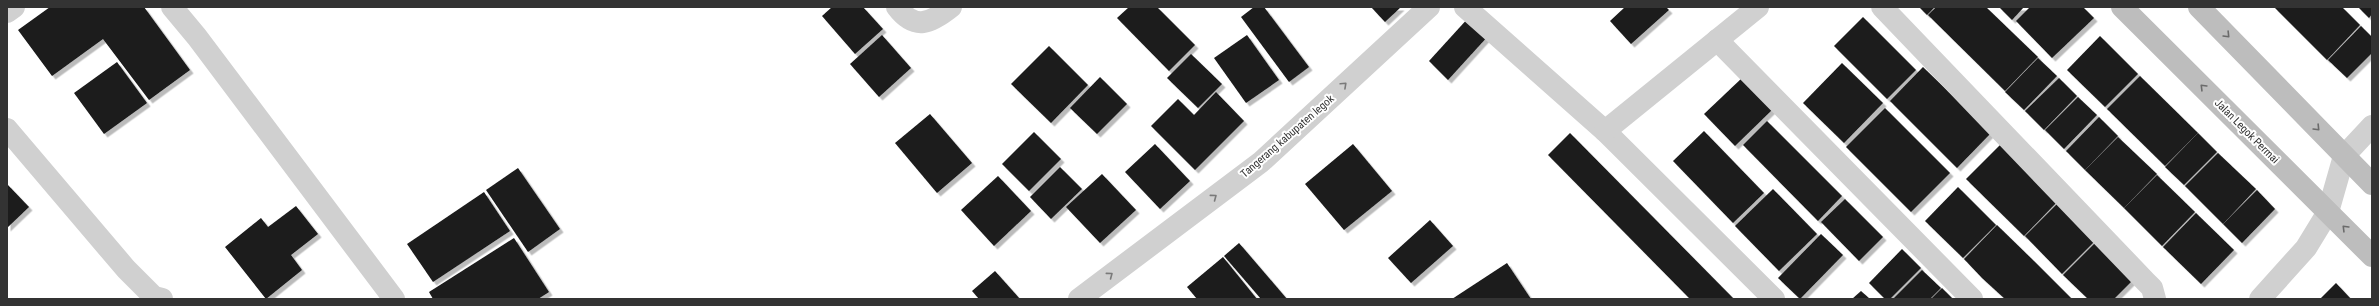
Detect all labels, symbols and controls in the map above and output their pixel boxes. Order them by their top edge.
one-way arrow [2222,30,2229,38]
one-way arrow [1340,83,1347,90]
one-way arrow [2200,84,2208,92]
street label: Tangerang kabupaten legok [1238,92,1337,180]
street label: Jalan Legok Permai [2212,96,2282,166]
one-way arrow [2312,123,2320,131]
one-way arrow [1210,195,1217,202]
one-way arrow [2342,225,2350,233]
one-way arrow [1106,273,1113,280]

